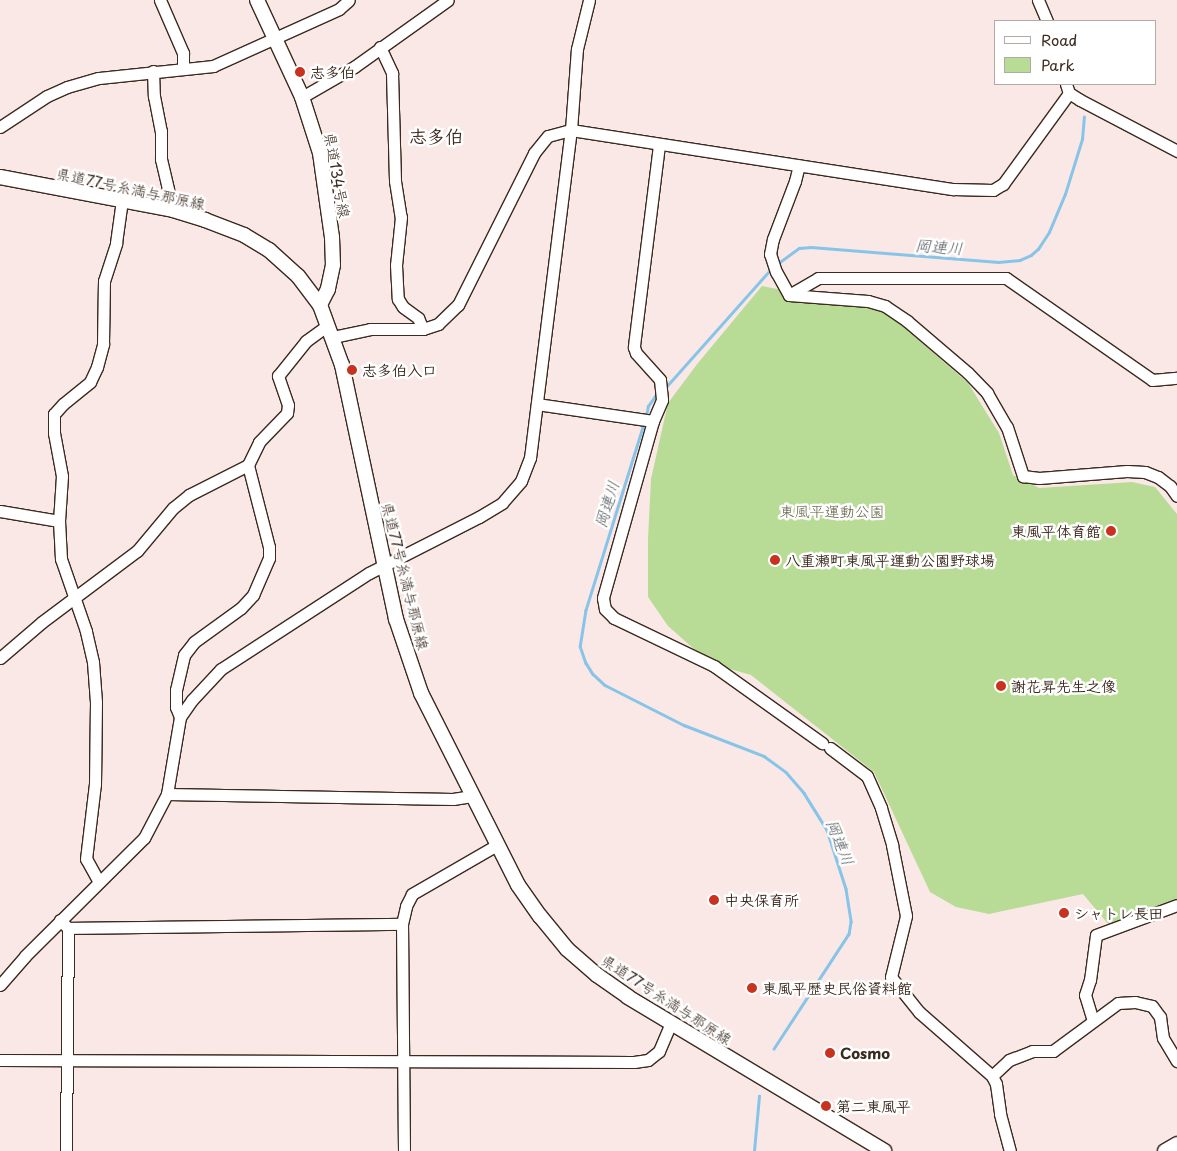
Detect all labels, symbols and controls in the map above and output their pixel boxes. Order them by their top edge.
legend [994,20,1157,85]
text: Road [1041,28,1077,51]
text: Park [1041,53,1075,76]
place label: 志多伯 [310,63,355,81]
marker: 志多伯 [294,66,306,78]
district label: 志多伯 [409,125,463,147]
street label: 県道134号線 [322,131,354,219]
street label: 県道77号糸満与那原線 [55,163,207,213]
water label: 岡連川 [914,235,964,257]
place label: 志多伯入口 [362,361,437,379]
marker: 志多伯入口 [346,364,358,376]
water label: 岡連川 [590,478,622,530]
street label: 県道77号糸満与那原線 [379,500,433,652]
park label: 東風平運動公園 [780,502,884,520]
place label: 東風平体育館 [1011,522,1101,540]
marker: 東風平体育館 [1105,525,1117,537]
place label: 八重瀬町東風平運動公園野球場 [785,551,995,569]
marker: 八重瀬町東風平運動公園野球場 [769,554,781,566]
place label: 謝花昇先生之像 [1011,677,1116,695]
marker: 謝花昇先生之像 [995,680,1007,692]
water label: 岡連川 [823,816,859,868]
place label: 中央保育所 [724,891,799,909]
marker: 中央保育所 [708,894,720,906]
place label: シャトレ長田 [1074,904,1164,922]
marker: シャトレ長田 [1058,907,1070,919]
street label: 県道77号糸満与那原線 [599,950,735,1048]
place label: 東風平歴史民俗資料館 [762,979,912,997]
marker: 東風平歴史民俗資料館 [746,982,758,994]
place label: Cosmo [840,1044,890,1062]
marker: Cosmo [824,1047,836,1059]
place label: 第二東風平 [836,1097,911,1115]
marker: 第二東風平 [820,1100,832,1112]

